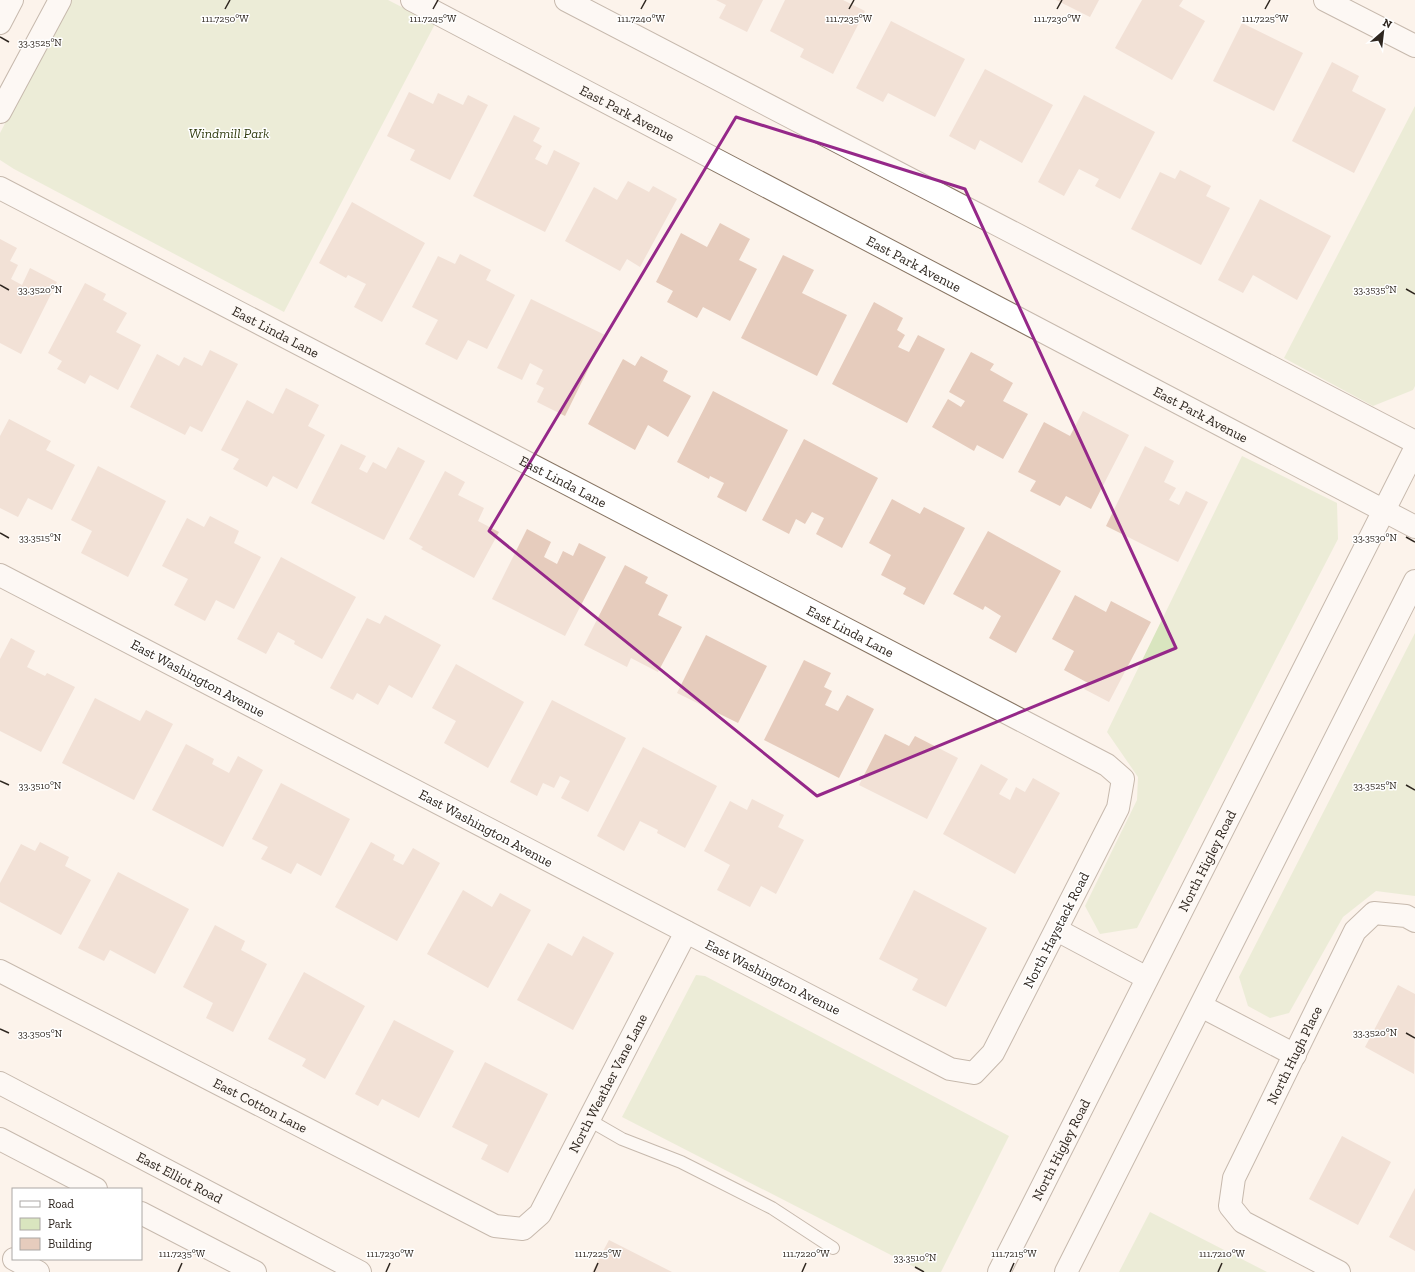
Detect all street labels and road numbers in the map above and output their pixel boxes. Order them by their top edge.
street label: East Park Avenue [577,82,677,145]
street label: East Park Avenue [863,232,964,296]
street label: East Linda Lane [229,303,322,362]
street label: East Park Avenue [1150,383,1251,447]
street label: East Linda Lane [516,452,610,512]
street label: East Linda Lane [804,602,897,662]
street label: East Washington Avenue [128,636,268,721]
street label: East Washington Avenue [416,786,556,871]
street label: North Higley Road [1175,807,1240,914]
street label: North Haystack Road [1020,869,1093,991]
street label: East Washington Avenue [702,936,844,1019]
street label: North Hugh Place [1263,1003,1326,1107]
street label: North Weather Vane Lane [565,1011,651,1156]
street label: East Cotton Lane [210,1074,311,1137]
street label: North Higley Road [1028,1096,1094,1204]
street label: East Elliot Road [134,1148,226,1208]

